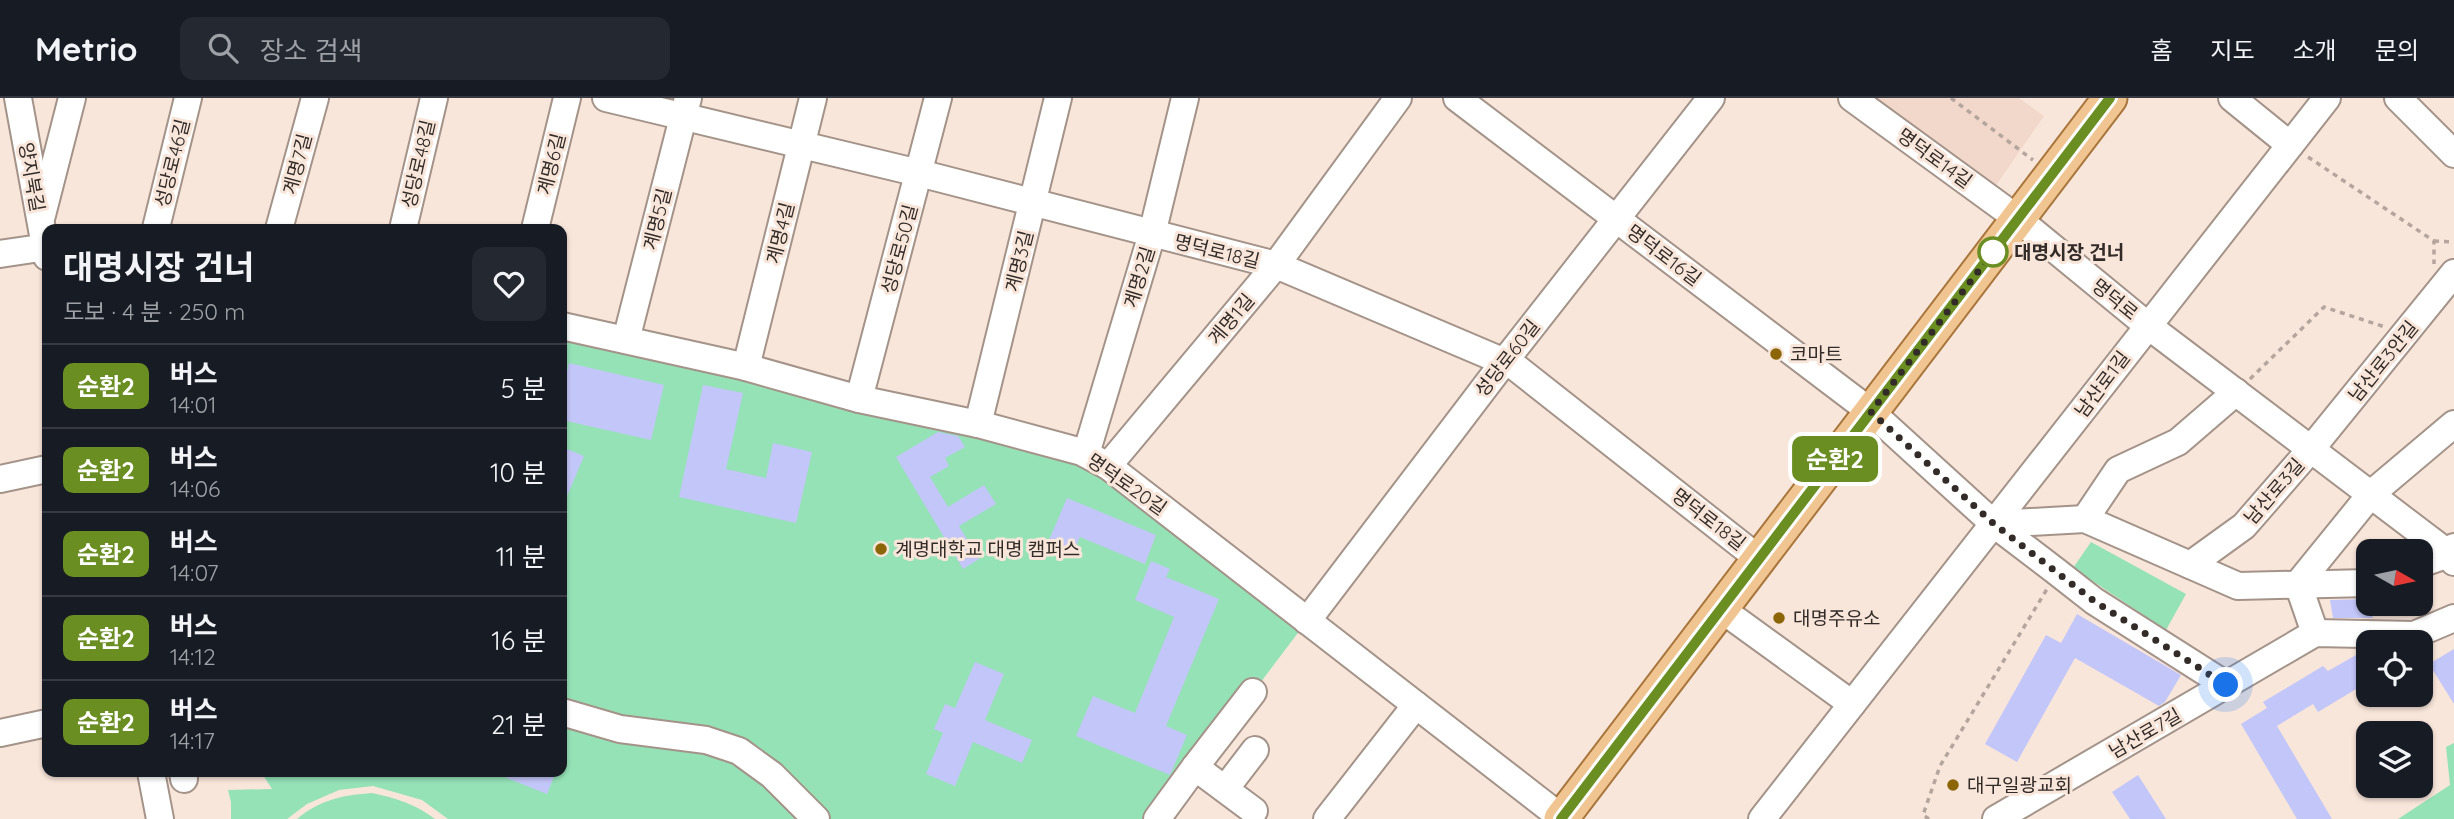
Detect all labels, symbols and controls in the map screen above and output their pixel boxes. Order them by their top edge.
search box [180,17,670,80]
text: Metrio [35,28,138,69]
icon: search [204,29,242,67]
text: 장소 검색 [260,34,362,67]
text: 홈 [2150,35,2172,65]
text: 지도 [2210,35,2255,65]
text: 소개 [2293,35,2337,65]
text: 문의 [2375,35,2419,65]
street label: 성당로46길 [149,116,195,210]
street label: 성당로48길 [396,117,440,211]
street label: 명덕로14길 [1893,123,1977,193]
street label: 계명7길 [277,131,317,197]
street label: 계명6길 [532,131,570,197]
street label: 양지북길 [14,140,50,214]
street label: 계명5길 [638,186,676,252]
street label: 계명4길 [761,200,799,266]
street label: 성당로50길 [876,202,922,296]
street label: 명덕로16길 [1622,219,1706,291]
street label: 계명3길 [1000,228,1038,294]
street label: 명덕로18길 [1172,229,1262,273]
marker: 대명시장 건너 [1978,237,2008,267]
place label: 대명시장 건너 [2014,240,2124,264]
street label: 계명2길 [1118,243,1160,311]
text: 대명시장 건너 [63,246,254,287]
button: heart [472,247,546,321]
street label: 명덕로 [2087,273,2143,325]
street label: 계명1길 [1203,289,1259,349]
text: 도보 · 4 분 · 250 m [63,297,245,326]
street label: 성당로60길 [1469,315,1545,401]
street label: 남산로3안길 [2343,316,2423,406]
place label: 코마트 [1790,342,1842,366]
marker: 코마트 [1768,346,1784,362]
street label: 남산로1길 [2069,346,2135,422]
text: 버스 [170,357,218,390]
text: 순환2 [77,371,135,401]
text: 5 분 [501,372,546,405]
text: 14:01 [170,390,217,419]
line badge: 순환2 [1795,436,1875,482]
text: 버스 [170,441,218,474]
text: 순환2 [1806,444,1864,474]
street label: 명덕로20길 [1083,448,1171,520]
street label: 남산로3길 [2239,453,2309,529]
text: 순환2 [77,455,135,485]
text: 10 분 [490,456,546,489]
text: 14:06 [170,474,220,503]
street label: 명덕로18길 [1667,483,1751,555]
text: 버스 [170,525,218,558]
place label: 계명대학교 대명 캠퍼스 [895,537,1080,561]
text: 순환2 [77,539,135,569]
north arrow [2356,539,2432,616]
map controls [2356,539,2433,798]
text: 11 분 [496,540,546,573]
marker: 계명대학교 대명 캠퍼스 [873,541,889,557]
text: 14:07 [170,558,219,587]
place label: 대명주유소 [1793,606,1880,630]
text: 버스 [170,609,218,642]
marker: 대명주유소 [1771,610,1787,626]
text: 순환2 [77,623,135,653]
text: 16 분 [491,624,546,657]
button: locate [2356,630,2433,707]
text: 14:12 [170,642,216,671]
your location [2208,667,2243,702]
text: 버스 [170,693,218,726]
street label: 남산로7길 [2105,703,2185,763]
text: 순환2 [77,707,135,737]
text: 21 분 [491,708,546,741]
button: layers [2356,721,2433,798]
text: 14:17 [170,726,215,755]
place label: 대구일광교회 [1967,773,2072,797]
marker: 대구일광교회 [1945,777,1961,793]

